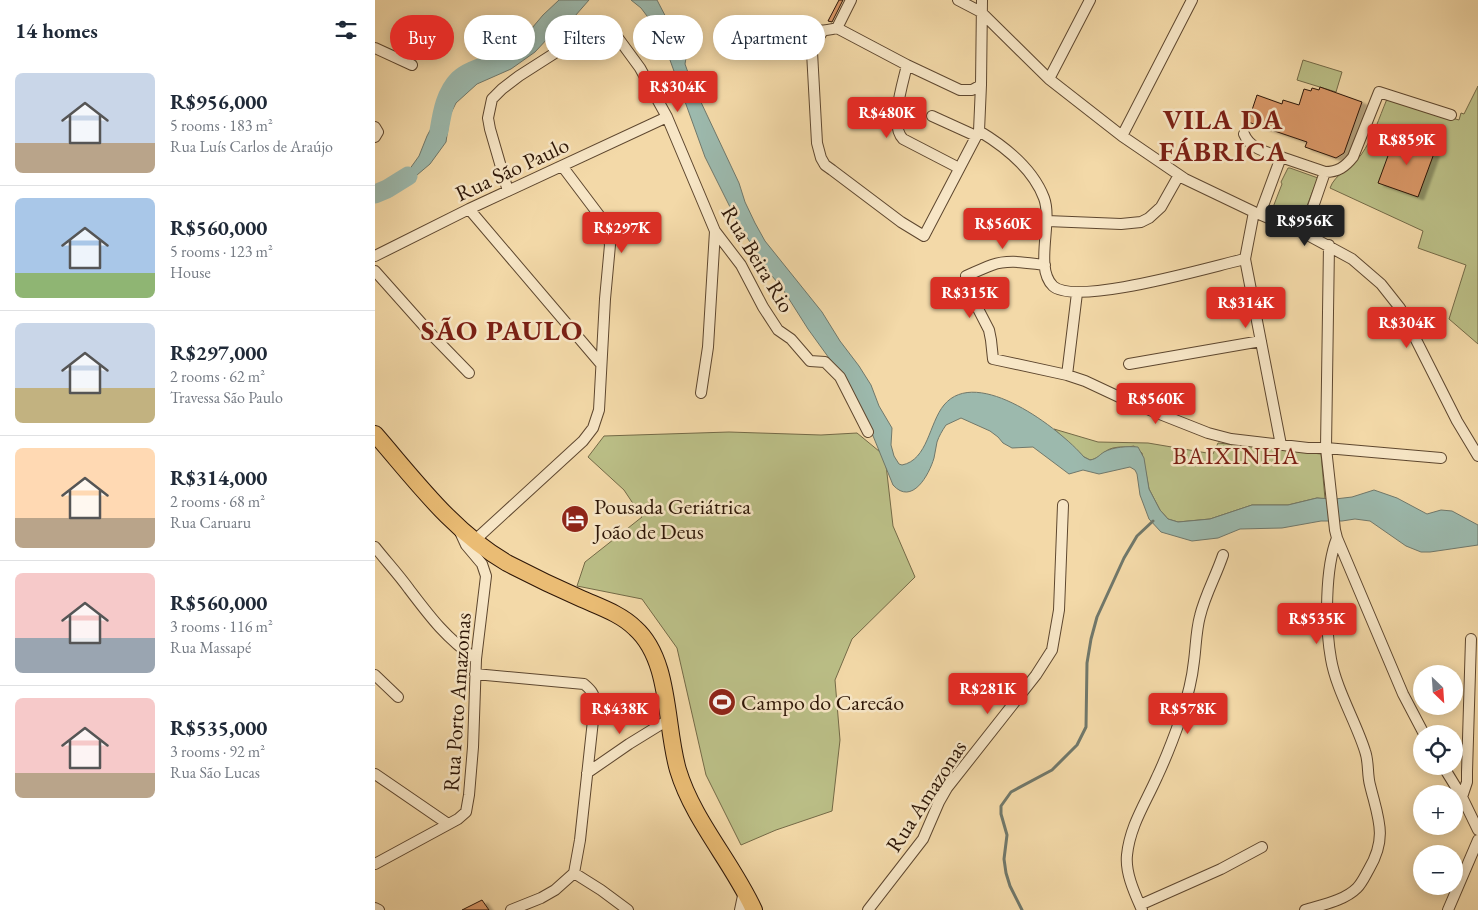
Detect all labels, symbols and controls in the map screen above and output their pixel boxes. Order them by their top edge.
chip: Buy [390,15,454,60]
chip: Rent [464,15,535,60]
chip: Filters [545,15,623,60]
chip: New [633,15,703,60]
chip: Apartment [713,15,825,60]
icon: filters [332,16,360,44]
text: 14 homes [15,17,98,44]
pin: R$304K [637,70,719,113]
text: R$304K [649,76,707,97]
text: R$956,000 [170,88,267,115]
icon: home [55,93,115,153]
pin: R$480K [846,96,928,139]
district label: VILA DA FÁBRICA [1159,101,1287,169]
text: R$480K [858,102,916,123]
text: 5 rooms · 183 m² [170,115,273,136]
pin: R$859K [1366,124,1448,166]
text: R$859K [1378,129,1436,150]
street label: Rua São Paulo [450,130,574,208]
text: Rua Luís Carlos de Araújo [170,136,333,157]
street label: Rua Beira Rio [715,200,801,318]
pin: R$956K [1264,204,1346,247]
pin: R$560K [962,208,1044,250]
text: R$956K [1276,210,1334,231]
pin: R$297K [581,212,663,254]
text: R$560K [974,213,1032,234]
text: R$560,000 [170,214,267,241]
text: R$297K [593,217,651,238]
icon: home [55,218,115,278]
text: 5 rooms · 123 m² [170,241,273,262]
text: House [170,262,211,283]
pin: R$315K [929,276,1011,319]
text: R$315K [941,282,999,303]
pin: R$314K [1205,286,1287,329]
text: R$314K [1217,292,1275,313]
pin: R$304K [1366,306,1448,349]
district label: SÃO PAULO [421,312,583,348]
text: R$304K [1378,312,1436,333]
text: R$297,000 [170,339,267,366]
icon: home [55,343,115,403]
text: 2 rooms · 62 m² [170,366,265,387]
pin: R$560K [1115,382,1197,425]
text: Travessa São Paulo [170,387,283,408]
text: R$560K [1127,388,1185,409]
district label: BAIXINHA [1172,440,1300,471]
text: R$314,000 [170,464,267,491]
icon: home [55,468,115,528]
text: 2 rooms · 68 m² [170,491,265,512]
place label: Pousada Geriátrica João de Deus [592,492,751,546]
hotel icon: Pousada Geriátrica João de Deus [560,504,590,534]
text: Rua Caruaru [170,512,251,533]
text: R$560,000 [170,589,267,616]
icon: home [55,593,115,653]
pin: R$535K [1276,602,1358,645]
text: R$535K [1288,608,1346,629]
street label: Rua Porto Amazonas [436,612,478,792]
text: 3 rooms · 116 m² [170,616,273,637]
text: Rua Massapé [170,637,251,658]
north arrow [1413,665,1463,715]
map controls [1413,665,1463,895]
pin: R$281K [947,672,1029,715]
text: R$281K [959,678,1017,699]
sports icon: Campo do Carecão [707,687,737,717]
place label: Campo do Carecão [741,688,904,717]
pin: R$438K [579,692,661,735]
pin: R$578K [1147,692,1229,735]
text: R$438K [591,698,649,719]
text: R$578K [1159,698,1217,719]
text: R$535,000 [170,714,267,741]
icon: home [55,718,115,778]
button: locate [1413,725,1463,775]
street label: Rua Amazonas [879,734,973,858]
text: 3 rooms · 92 m² [170,741,265,762]
text: Rua São Lucas [170,762,260,783]
button: + [1413,785,1463,835]
button: − [1413,845,1463,895]

